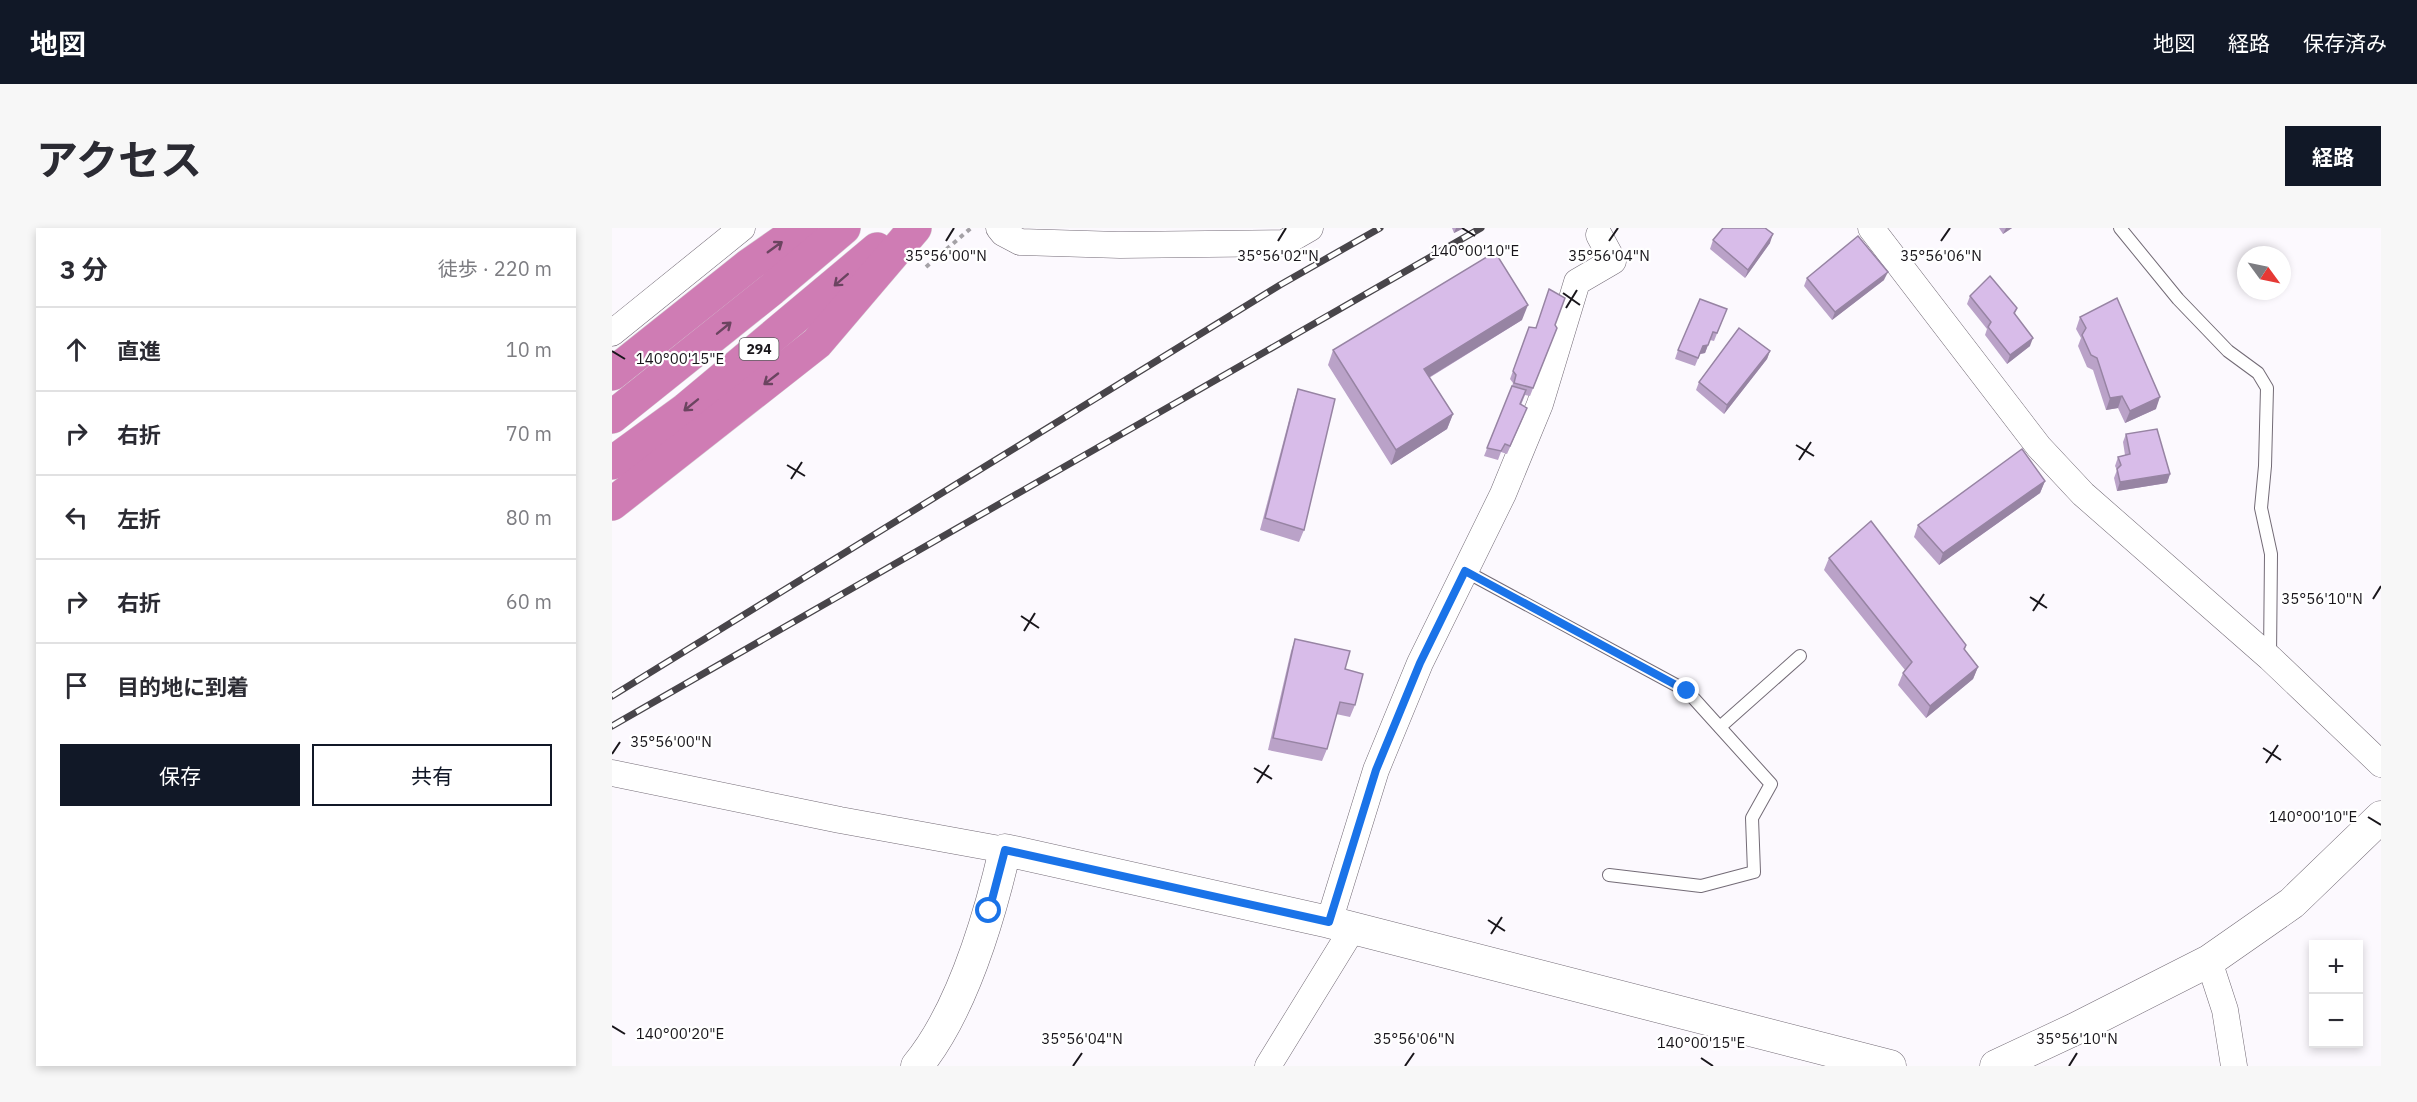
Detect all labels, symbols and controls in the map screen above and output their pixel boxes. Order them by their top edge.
text: 地図 [30,25,86,62]
text: 地図 [2153,29,2195,57]
text: 経路 [2228,29,2270,57]
text: 保存済み [2303,29,2387,57]
button: 経路 [2285,126,2381,186]
text: アクセス [36,132,202,187]
one-way arrow [767,240,783,253]
text: 140°00'10"E [1431,241,1519,260]
text: 35°56'00"N [905,246,987,265]
text: 35°56'02"N [1237,246,1319,265]
text: 35°56'04"N [1568,246,1650,265]
text: 35°56'06"N [1900,246,1982,265]
north arrow [2237,246,2291,300]
text: 3 分 [60,252,108,286]
text: 徒歩 · 220 m [438,255,552,282]
one-way arrow [834,273,849,287]
one-way arrow [716,322,732,335]
icon: ahead [60,333,93,366]
text: 直進 [117,336,161,365]
text: 10 m [506,336,552,363]
road number: 294 [740,338,778,360]
text: 140°00'15"E [636,349,724,368]
one-way arrow [764,373,780,386]
one-way arrow [683,398,699,411]
icon: right [60,417,93,450]
text: 右折 [117,420,161,449]
text: 70 m [506,420,552,447]
icon: left [60,501,93,534]
text: 左折 [117,504,161,533]
text: 80 m [506,504,552,531]
icon: right [60,585,93,618]
text: 右折 [117,588,161,617]
text: 60 m [506,588,552,615]
text: 35°56'10"N [2281,589,2363,608]
icon: arrive [60,669,93,702]
text: 目的地に到着 [117,672,249,701]
route end [1673,677,1699,703]
text: 35°56'00"N [630,732,712,751]
button: 保存 [60,744,300,806]
button: 共有 [312,744,552,806]
text: 140°00'10"E [2269,807,2357,826]
route start [975,897,1001,923]
map controls [2309,940,2363,1048]
button: + [2309,940,2363,994]
button: − [2309,994,2363,1048]
text: 140°00'20"E [636,1024,724,1043]
text: 35°56'04"N [1041,1029,1123,1048]
text: 35°56'06"N [1373,1029,1455,1048]
text: 35°56'10"N [2036,1029,2118,1048]
text: 140°00'15"E [1657,1033,1745,1052]

